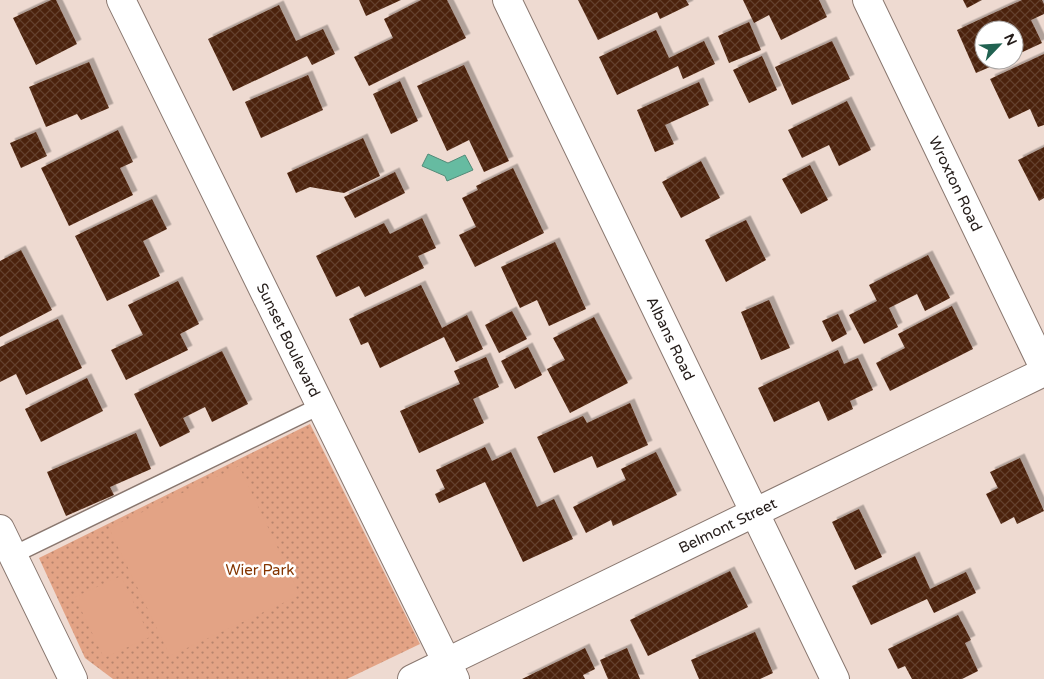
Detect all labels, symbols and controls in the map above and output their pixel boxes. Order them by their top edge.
north arrow [974,20,1024,70]
text: N [1000,31,1020,48]
street label: Wroxton Road [925,133,986,234]
street label: Sunset Boulevard [253,280,324,400]
street label: Albans Road [643,294,698,383]
street label: Belmont Street [676,494,780,557]
park label: Wier Park [226,561,294,579]

